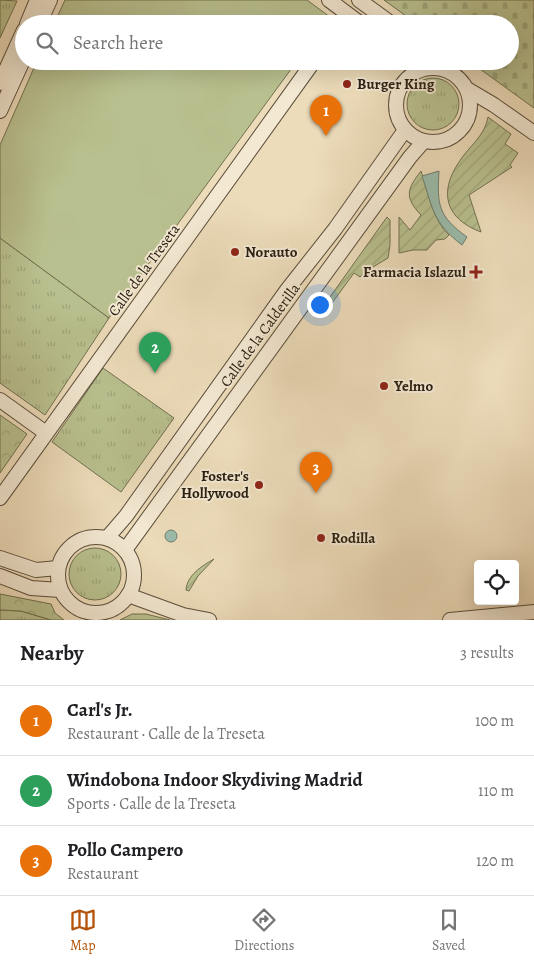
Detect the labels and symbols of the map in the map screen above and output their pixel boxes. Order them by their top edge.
place label: Burger King [357,74,435,94]
marker: Burger King [341,78,353,90]
pin: 1 [310,95,342,136]
street label: Calle de la Treseta [104,220,184,320]
place label: Norauto [245,242,298,262]
marker: Norauto [229,246,241,258]
place label: Farmacia Islazul [363,262,466,282]
marker: Farmacia Islazul [470,266,482,278]
street label: Calle de la Calderilla [216,279,304,391]
your location [307,292,333,318]
pin: 2 [139,332,171,373]
place label: Yelmo [393,376,433,396]
marker: Yelmo [378,380,390,392]
pin: 3 [300,452,332,493]
place label: Foster's Hollywood [181,466,250,503]
marker: Foster's Hollywood [253,479,265,491]
place label: Rodilla [331,528,376,548]
marker: Rodilla [315,532,327,544]

